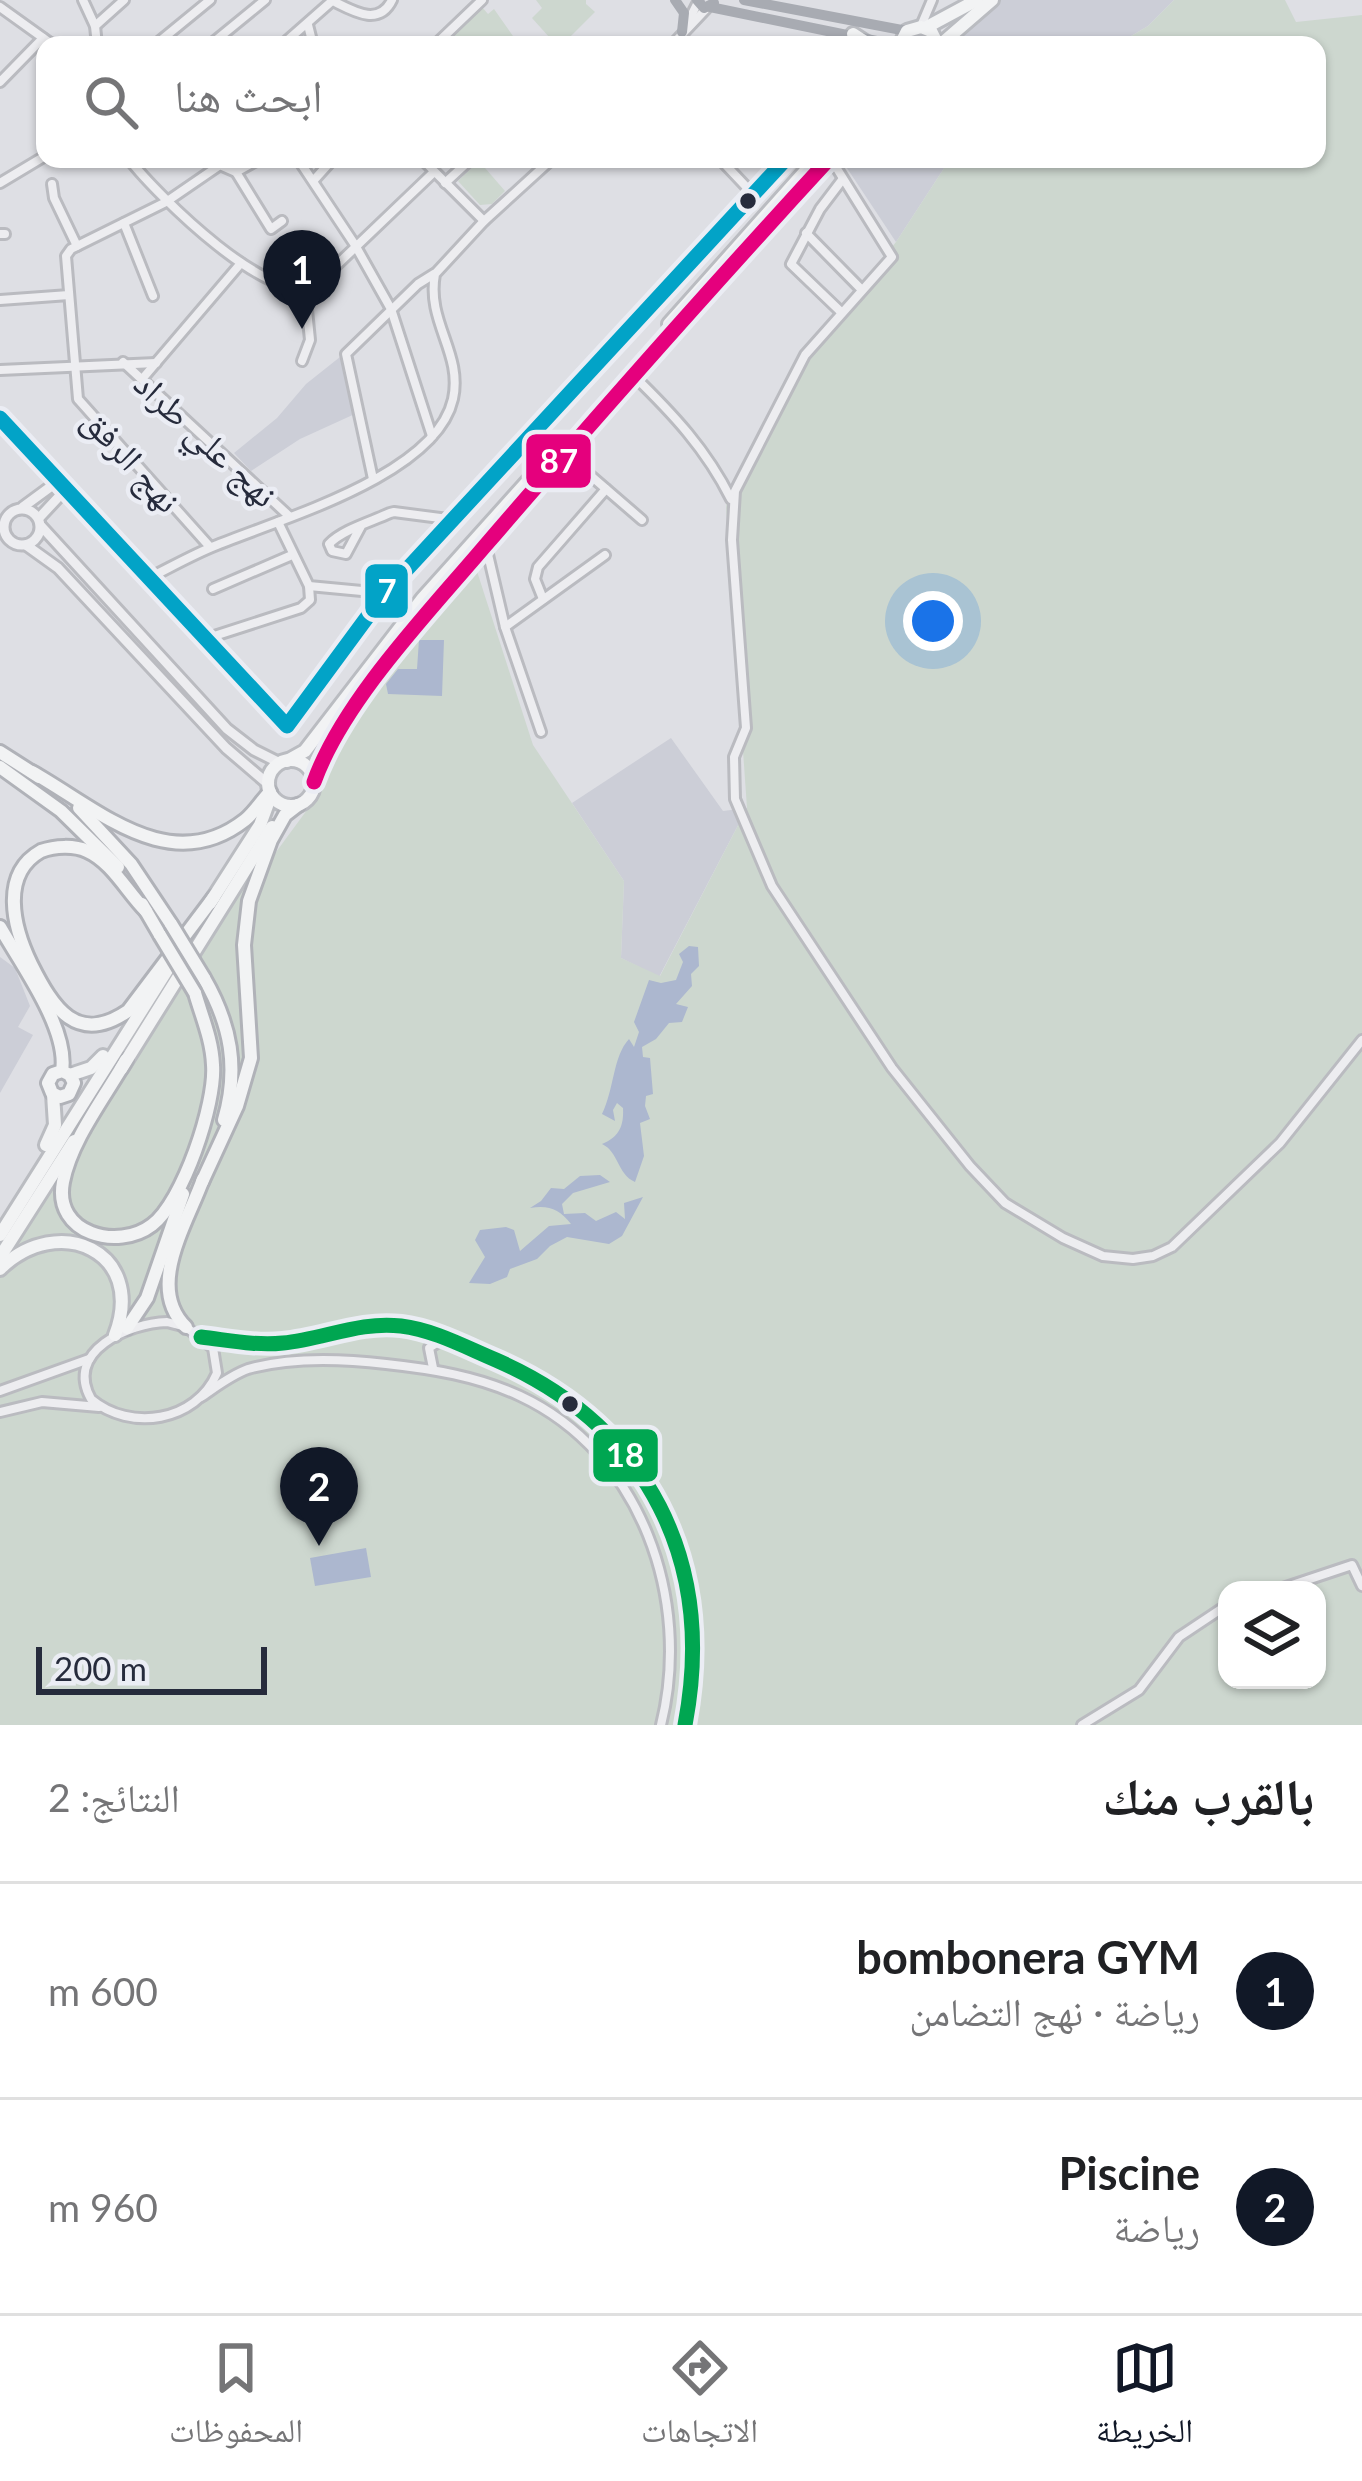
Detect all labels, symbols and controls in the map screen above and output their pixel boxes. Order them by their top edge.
search box [36,36,1326,168]
text: ابحث هنا [174,68,323,122]
icon: search [78,69,144,135]
unlabelled marker [737,190,759,212]
pin: 1 [263,230,341,329]
street label: نهج علي طراد [120,361,287,522]
street label: نهج الرفق [73,398,191,522]
line badge: 87 [524,432,593,490]
text: 87 [540,440,578,480]
line badge: 7 [363,562,410,620]
text: 7 [377,570,397,610]
your location [903,591,963,651]
unlabelled marker [559,1393,581,1415]
line badge: 18 [591,1427,660,1484]
text: 18 [606,1434,644,1474]
pin: 2 [280,1447,358,1546]
map controls [1218,1581,1326,1689]
button: layers [1218,1581,1326,1689]
scale bar [36,1641,267,1694]
text: 200 m [54,1648,147,1688]
text: بالقرب منك [1103,1765,1314,1826]
text: النتائج: 2 [48,1774,180,1820]
text: bombonera GYM [856,1930,1200,1984]
text: 600 m [48,1968,158,2014]
text: 1 [1264,1968,1286,2014]
text: رياضة · نهج التضامن [909,1988,1200,2034]
text: Piscine [1058,2146,1200,2200]
text: 960 m [48,2184,158,2230]
text: 2 [1264,2184,1286,2230]
text: رياضة [1113,2204,1200,2250]
tab: المحفوظات [169,2335,303,2463]
tab: الاتجاهات [641,2335,758,2463]
tab: الخريطة [1096,2335,1193,2463]

